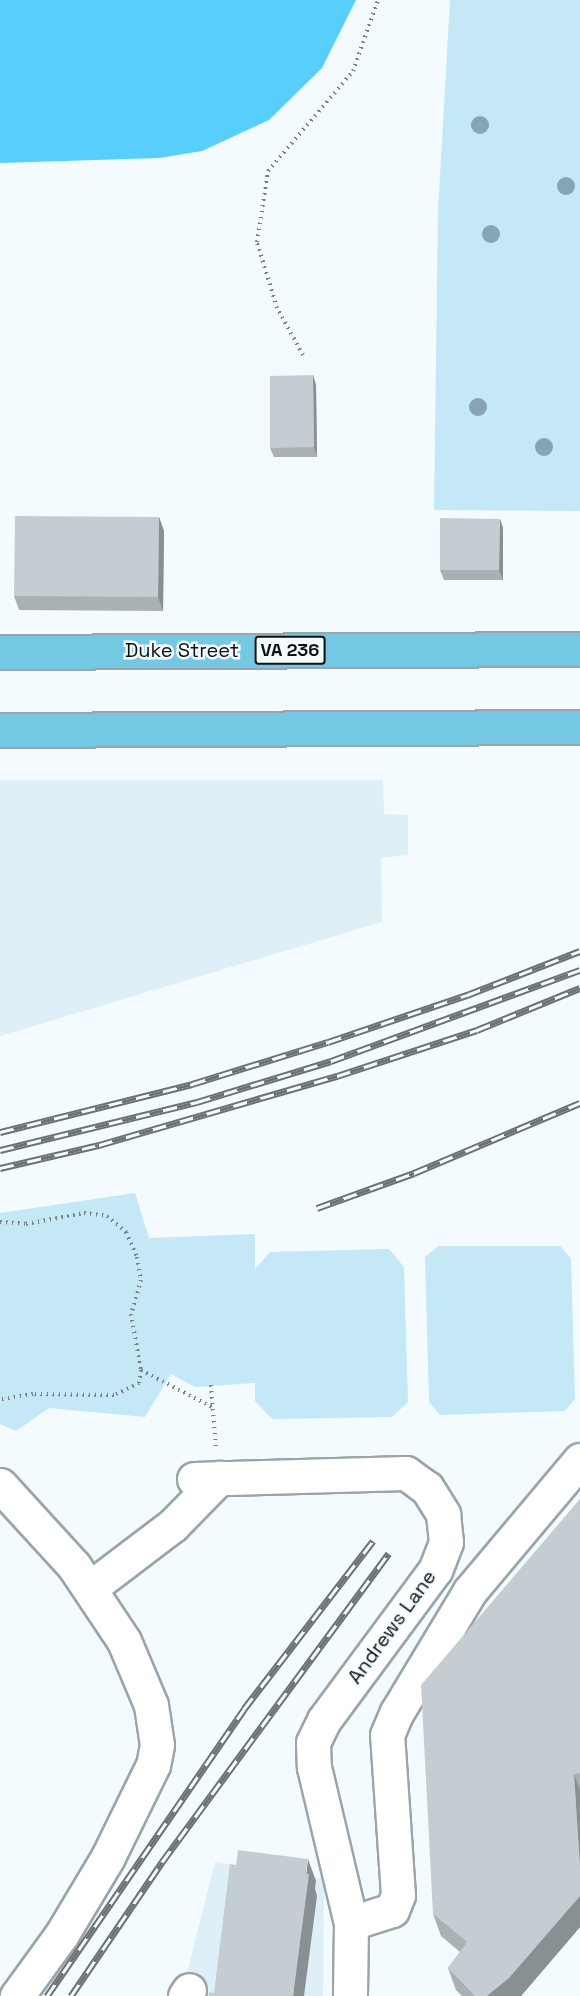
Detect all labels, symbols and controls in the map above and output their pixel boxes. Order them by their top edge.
road number: VA 236 [254,635,326,665]
street label: Duke Street [125,638,239,662]
street label: Andrews Lane [343,1565,441,1689]

